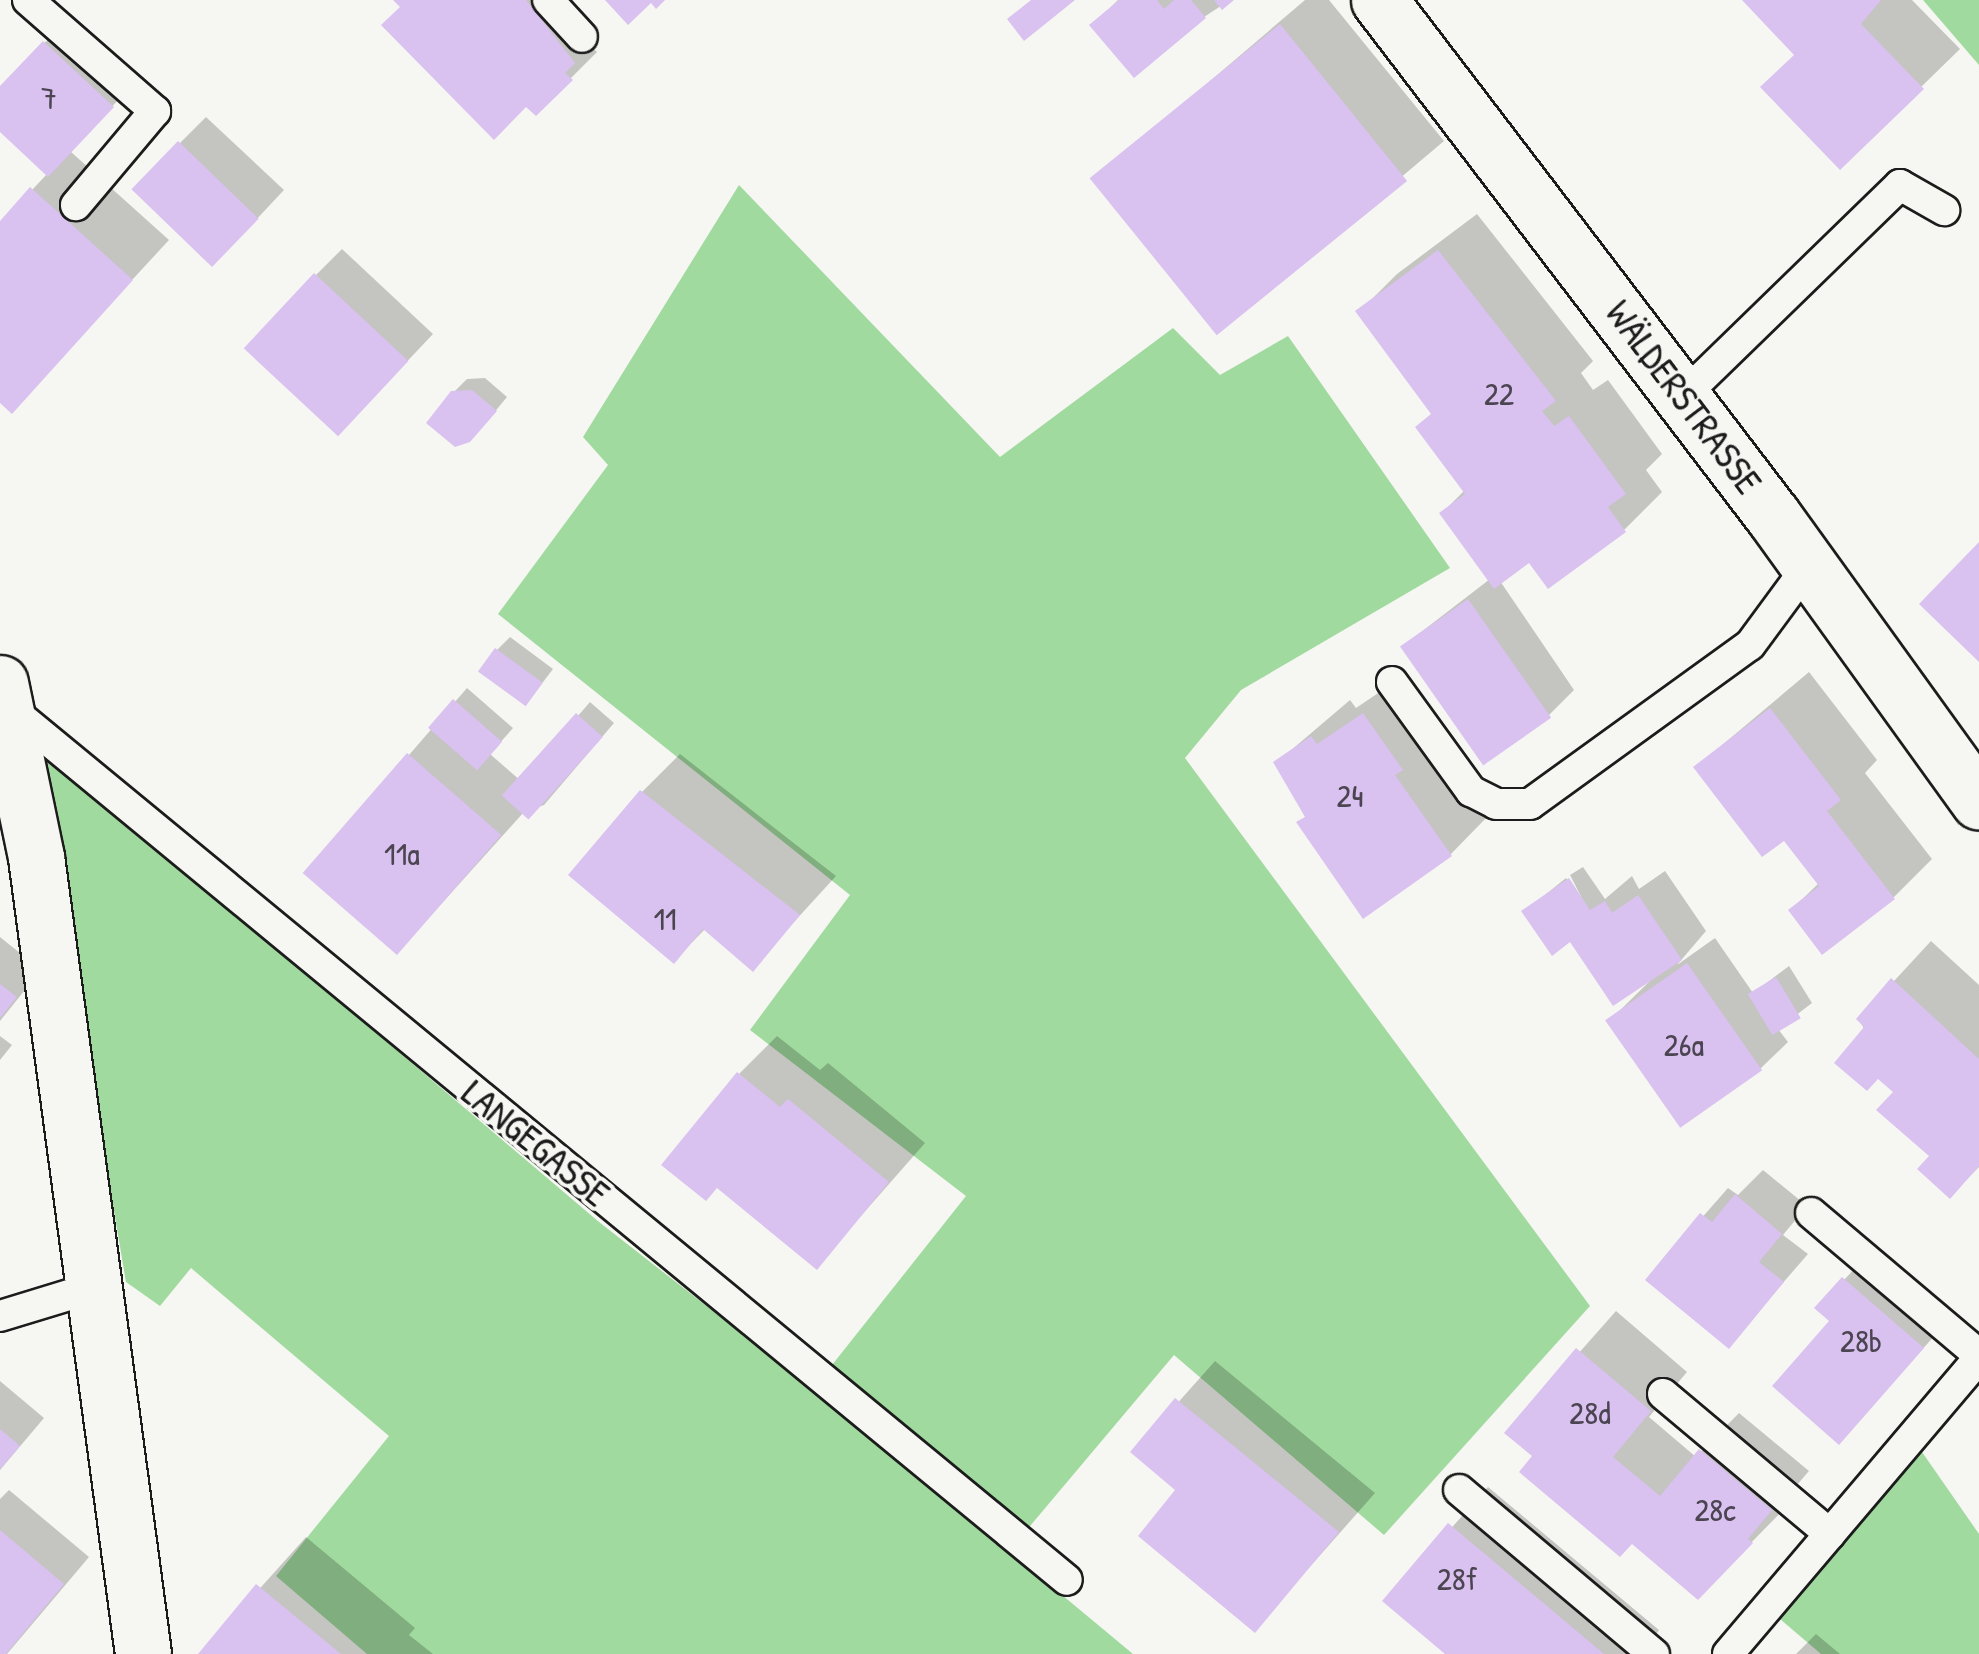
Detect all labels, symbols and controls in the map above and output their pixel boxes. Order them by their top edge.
house number: 7 [41,79,57,117]
street label: WÄLDERSTRASSE [1596,291,1772,503]
house number: 22 [1484,375,1514,413]
house number: 24 [1337,777,1363,815]
house number: 11a [384,835,420,873]
house number: 11 [653,900,677,938]
house number: 26a [1664,1026,1704,1064]
street label: LANGEGASSE [453,1070,619,1216]
house number: 28b [1840,1322,1882,1360]
house number: 28d [1569,1394,1611,1432]
house number: 28c [1694,1491,1736,1529]
house number: 28f [1437,1560,1477,1598]

